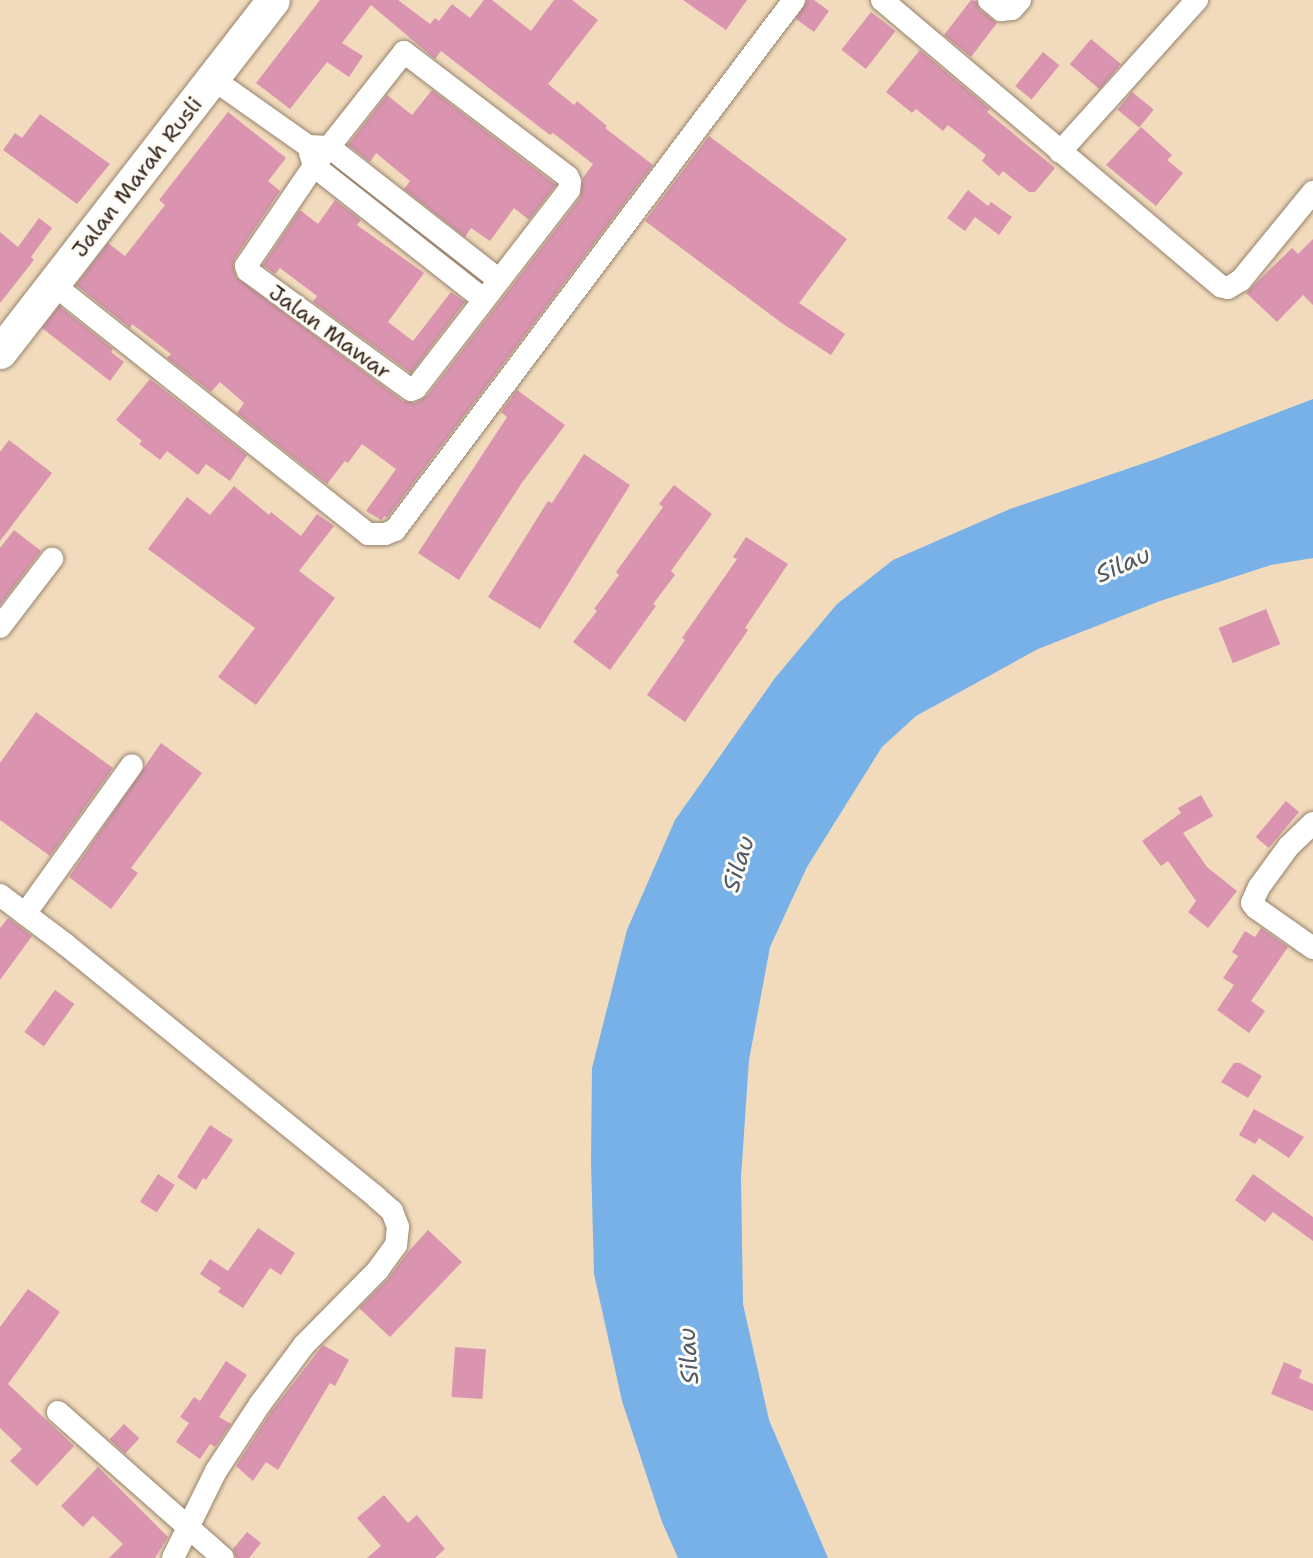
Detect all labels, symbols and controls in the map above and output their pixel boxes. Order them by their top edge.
street label: Jalan Marah Rusli [66,91,208,263]
street label: Jalan Mawar [264,279,396,385]
water label: Silau [1091,540,1155,590]
water label: Silau [717,833,761,895]
water label: Silau [673,1327,705,1385]

